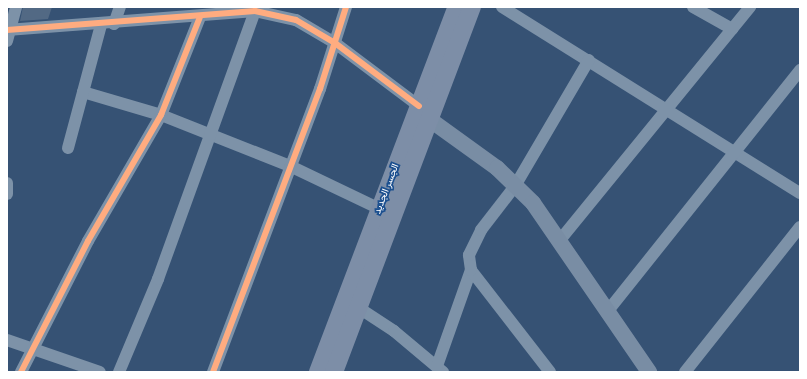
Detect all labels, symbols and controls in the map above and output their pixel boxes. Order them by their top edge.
street label: الجسر الجديد [372,162,402,216]

